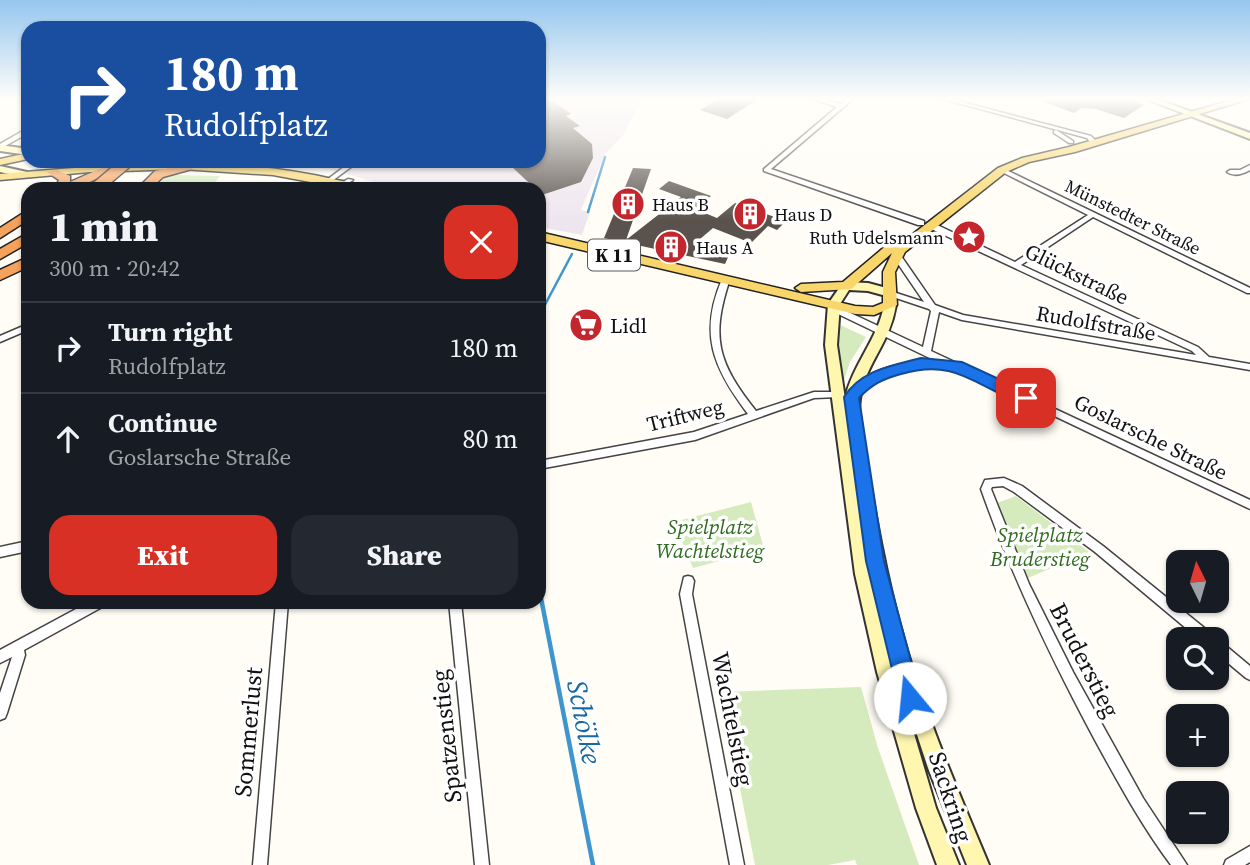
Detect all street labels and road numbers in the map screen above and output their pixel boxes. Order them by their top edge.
street label: Münstedter Straße [1061,173,1205,261]
street label: Glückstraße [1020,236,1134,312]
road number: K 11 [588,240,640,270]
street label: Rudolfstraße [1034,298,1158,348]
street label: Goslarsche Straße [1069,387,1233,487]
street label: Triftweg [644,391,727,439]
street label: Bruderstieg [1042,597,1128,723]
street label: Wachtelstieg [704,649,762,789]
street label: Sommerlust [226,666,270,798]
street label: Spatzenstieg [423,668,469,804]
street label: Sackring [921,747,981,847]

